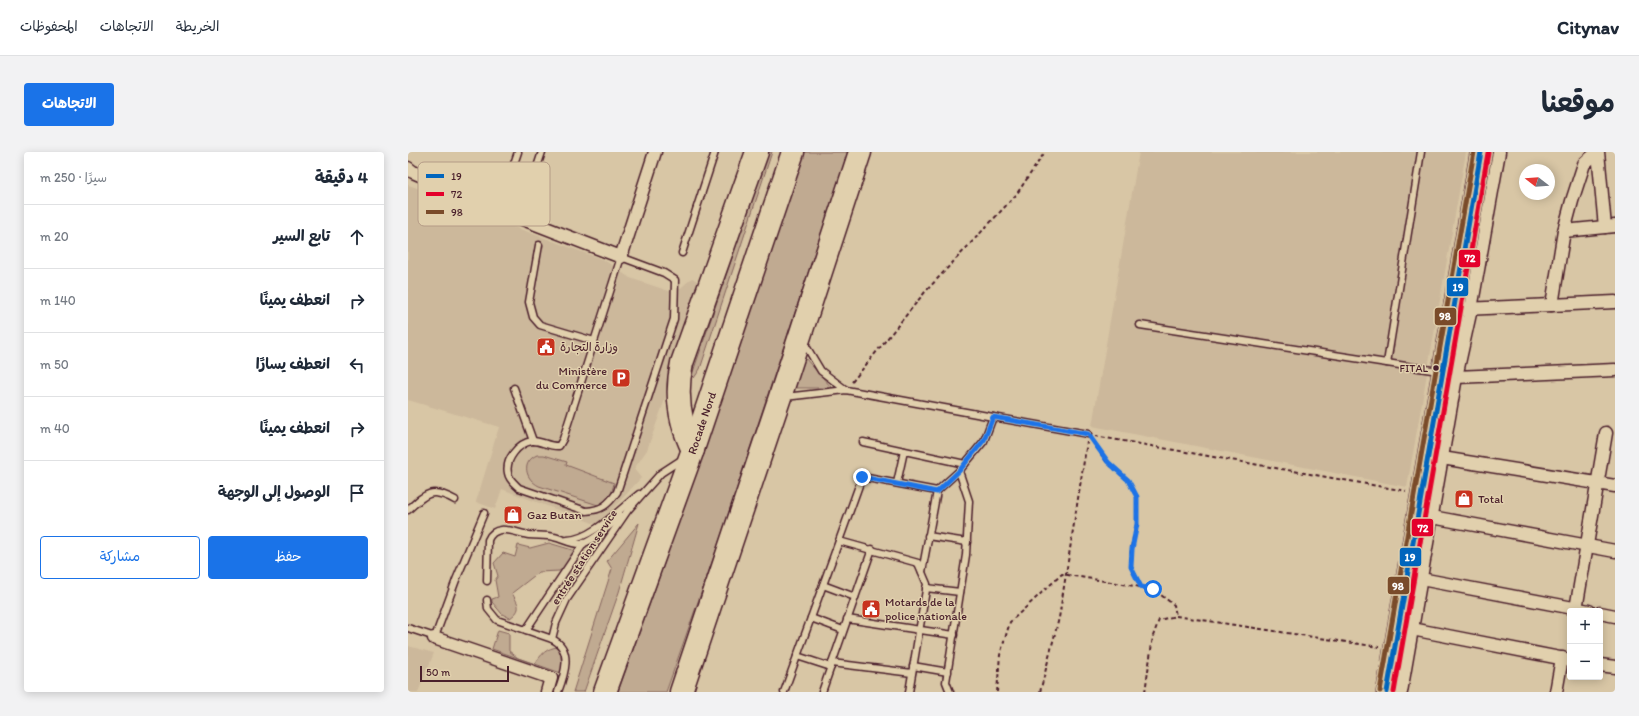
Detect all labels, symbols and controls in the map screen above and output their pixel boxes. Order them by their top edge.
text: Citynav [1557,16,1619,39]
text: المحفوظات [20,18,78,35]
text: الاتجاهات [100,18,154,35]
text: الخريطة [176,18,219,35]
button: الاتجاهات [24,83,114,126]
text: موقعنا [1541,85,1615,119]
legend [418,162,550,226]
north arrow [1519,164,1555,200]
text: 4 دقيقة [315,167,368,187]
text: سيرًا · 250 m [40,170,107,185]
text: 19 [451,170,462,183]
text: 72 [451,188,462,201]
text: 98 [451,206,463,219]
icon: ahead [346,226,368,248]
text: تابع السير [273,227,330,245]
text: 20 m [40,229,69,244]
line badge: 72 [1458,249,1481,268]
text: 72 [1463,252,1476,265]
line badge: 19 [1446,277,1469,297]
text: 19 [1453,281,1464,294]
icon: right [346,290,368,312]
text: انعطف يمينًا [260,291,330,309]
text: 140 m [40,293,76,308]
line badge: 98 [1434,307,1457,326]
text: 98 [1439,310,1451,323]
public building icon: وزارة التجارة [535,336,557,358]
place label: وزارة التجارة [560,340,618,355]
icon: left [346,354,368,376]
text: انعطف يسارًا [256,355,330,373]
text: 50 m [40,357,69,372]
place label: FITAL [1399,362,1428,375]
marker: FITAL [1431,363,1441,373]
place label: Ministère du Commerce [536,364,607,392]
parking icon: Ministère du Commerce [610,367,632,389]
street label: Rocade Nord [685,389,719,456]
icon: right [346,418,368,440]
text: انعطف يمينًا [260,419,330,437]
text: 40 m [40,421,70,436]
route end [853,468,871,486]
icon: arrive [346,482,368,504]
text: الوصول إلى الوجهة [218,483,330,501]
shop icon: Total [1453,488,1475,510]
place label: Total [1478,492,1504,506]
shop icon: Gaz Butan [502,504,524,526]
street label: entrée station service [548,506,620,607]
place label: Gaz Butan [527,508,582,522]
line badge: 72 [1411,518,1434,537]
text: 72 [1416,522,1429,535]
button: مشاركة [40,536,200,579]
button: حفظ [208,536,368,579]
line badge: 19 [1399,547,1422,567]
text: 19 [1405,551,1416,564]
line badge: 98 [1387,576,1410,595]
route start [1144,580,1162,598]
text: 98 [1392,580,1404,593]
place label: Motards de la police nationale [885,595,967,623]
public building icon: Motards de la police nationale [860,598,882,620]
map controls [1567,608,1603,680]
button: + [1567,608,1603,644]
button: − [1567,644,1603,680]
scale bar [420,664,509,683]
text: 50 m [426,666,450,679]

